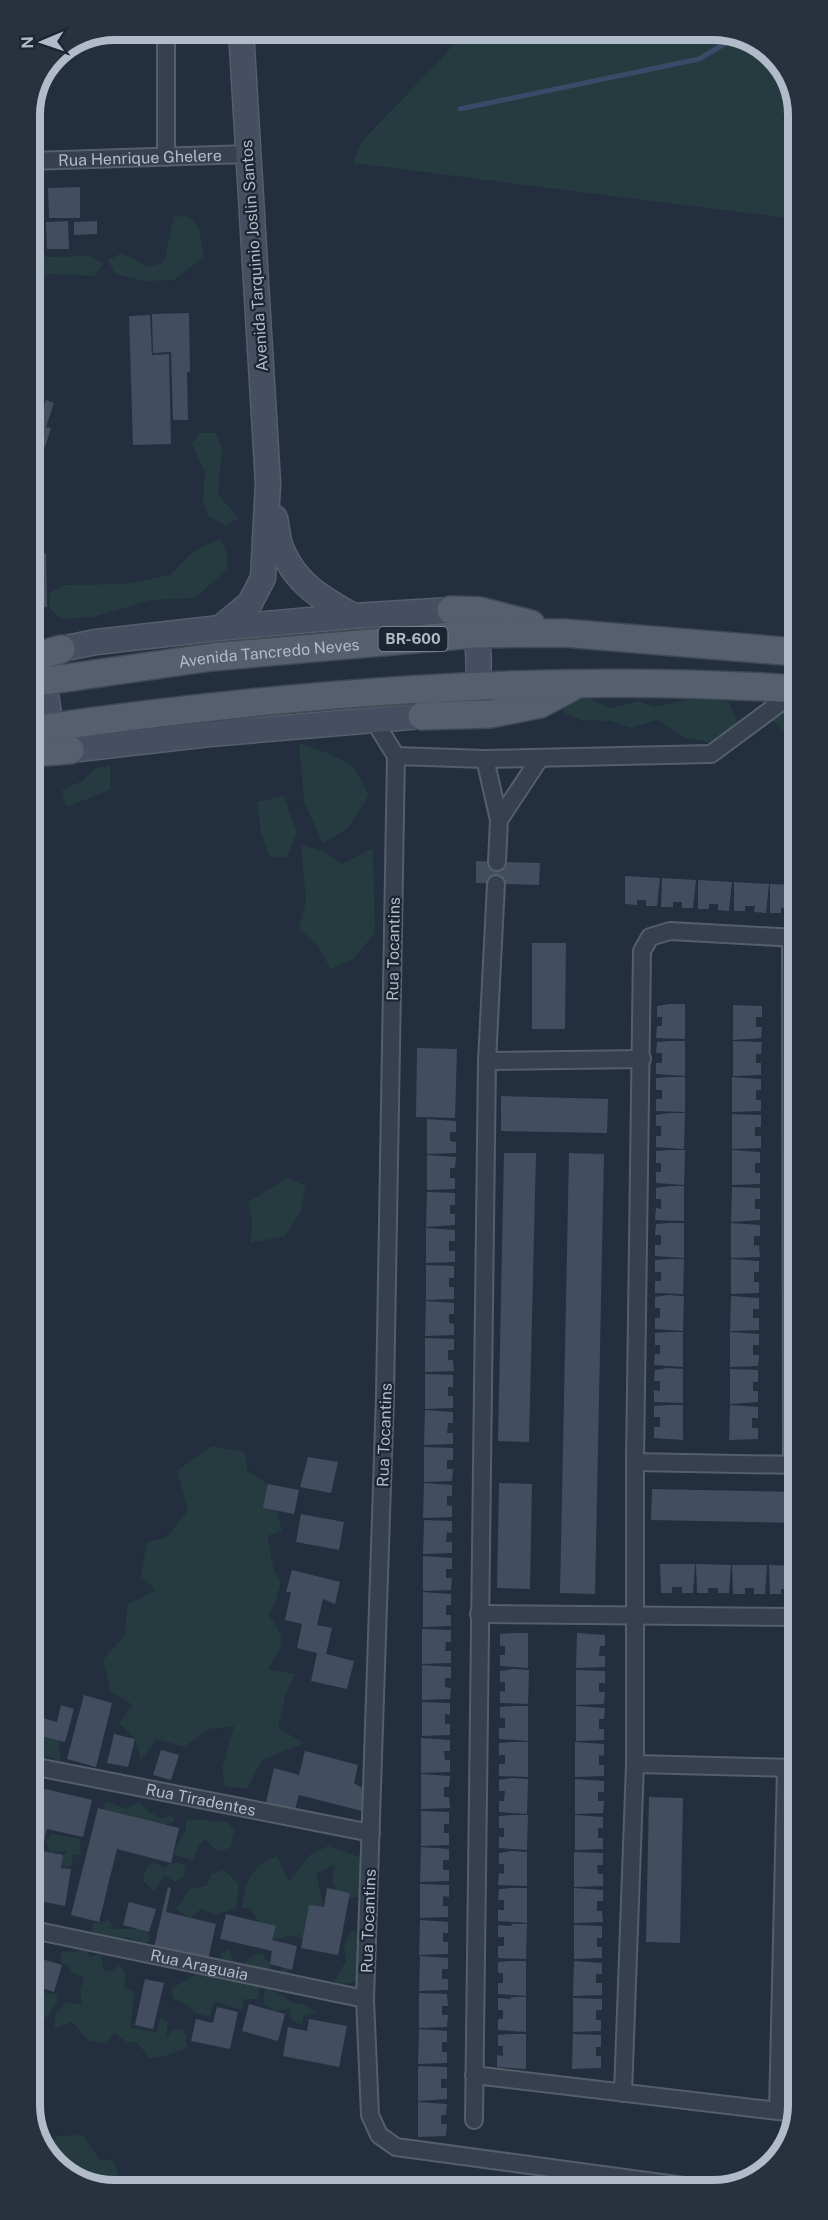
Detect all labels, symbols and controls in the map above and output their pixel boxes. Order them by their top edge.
north arrow [12,12,72,72]
text: N [18,36,37,49]
street label: Avenida Tarquinio Joslin Santos [237,140,272,372]
street label: Rua Henrique Ghelere [58,146,222,170]
road number: BR-600 [378,627,448,651]
street label: Avenida Tancredo Neves [177,635,360,672]
street label: Rua Tocantins [383,897,404,1001]
street label: Rua Tocantins [373,1383,396,1487]
street label: Rua Tiradentes [144,1780,257,1820]
street label: Rua Tocantins [357,1869,380,1973]
street label: Rua Araguaia [149,1946,250,1985]

